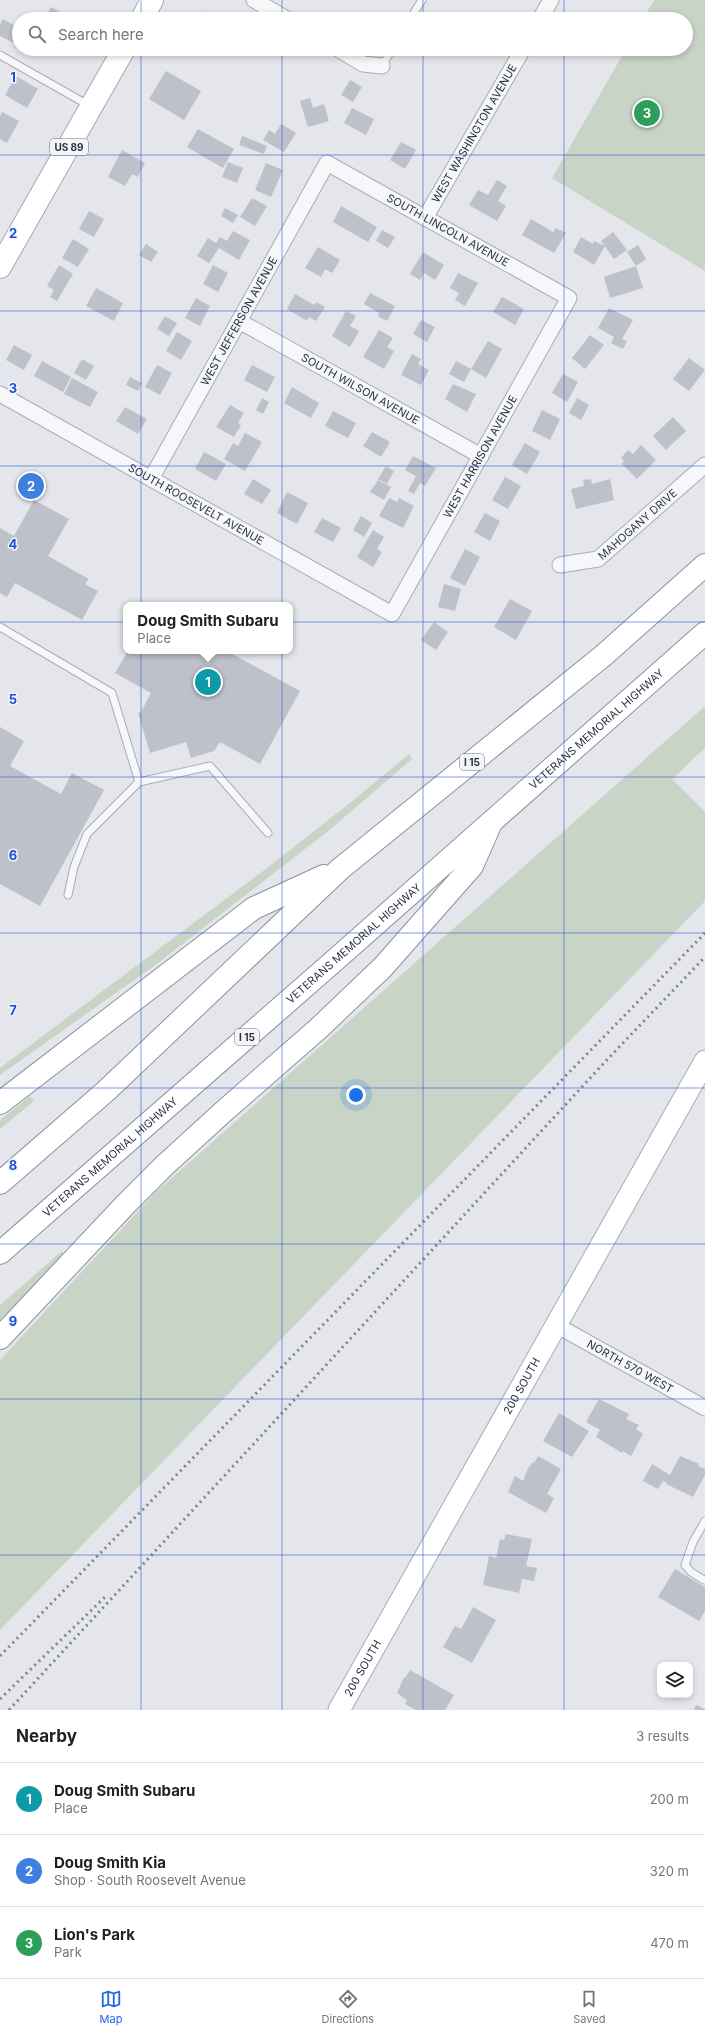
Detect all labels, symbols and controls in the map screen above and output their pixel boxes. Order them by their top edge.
search box [12,12,693,56]
icon: search [26,23,48,45]
text: Search here [58,25,144,44]
street label: WEST WASHINGTON AVENUE [429,61,520,205]
text: 1 [10,69,16,85]
pin: 3 [634,98,660,128]
road number: US 89 [50,139,88,155]
street label: SOUTH LINCOLN AVENUE [384,191,512,269]
text: 2 [9,225,17,241]
street label: WEST JEFFERSON AVENUE [198,254,280,388]
street label: SOUTH WILSON AVENUE [299,350,422,427]
text: 3 [9,380,17,396]
street label: WEST HARRISON AVENUE [440,393,520,520]
street label: SOUTH ROOSEVELT AVENUE [126,460,267,548]
pin: 2 [18,471,44,501]
street label: MAHOGANY DRIVE [595,486,680,563]
text: 4 [9,536,18,552]
popup [123,602,293,654]
text: Doug Smith Subaru [137,611,279,630]
text: Place [137,630,171,646]
street label: VETERANS MEMORIAL HIGHWAY [526,665,667,792]
pin: 1 [195,667,221,697]
text: 5 [9,691,17,707]
road number: I 15 [460,754,484,770]
text: 6 [9,847,17,863]
street label: VETERANS MEMORIAL HIGHWAY [283,880,424,1007]
text: 7 [9,1002,17,1018]
road number: I 15 [235,1029,259,1045]
your location [346,1085,366,1105]
street label: VETERANS MEMORIAL HIGHWAY [39,1094,181,1220]
text: 8 [9,1157,17,1173]
text: 9 [9,1313,17,1329]
street label: NORTH 570 WEST [585,1337,676,1396]
street label: 200 SOUTH [500,1355,543,1417]
street label: 200 SOUTH [341,1637,384,1699]
map controls [657,1662,693,1698]
button: layers [657,1662,693,1698]
text: Nearby [16,1726,77,1746]
text: 3 results [636,1728,689,1744]
text: Doug Smith Subaru [54,1781,195,1800]
text: 1 [26,1791,32,1807]
text: 200 m [650,1791,689,1807]
text: Place [54,1800,88,1816]
text: Doug Smith Kia [54,1853,166,1872]
text: 2 [25,1863,33,1879]
text: 320 m [650,1863,689,1879]
text: Shop · South Roosevelt Avenue [54,1872,246,1888]
text: Lion's Park [54,1925,135,1944]
text: 3 [25,1935,33,1951]
text: 470 m [650,1935,689,1951]
text: Park [54,1944,82,1960]
tab: Map [100,1988,122,2026]
tab: Directions [322,1988,374,2026]
tab: Saved [573,1988,605,2026]

